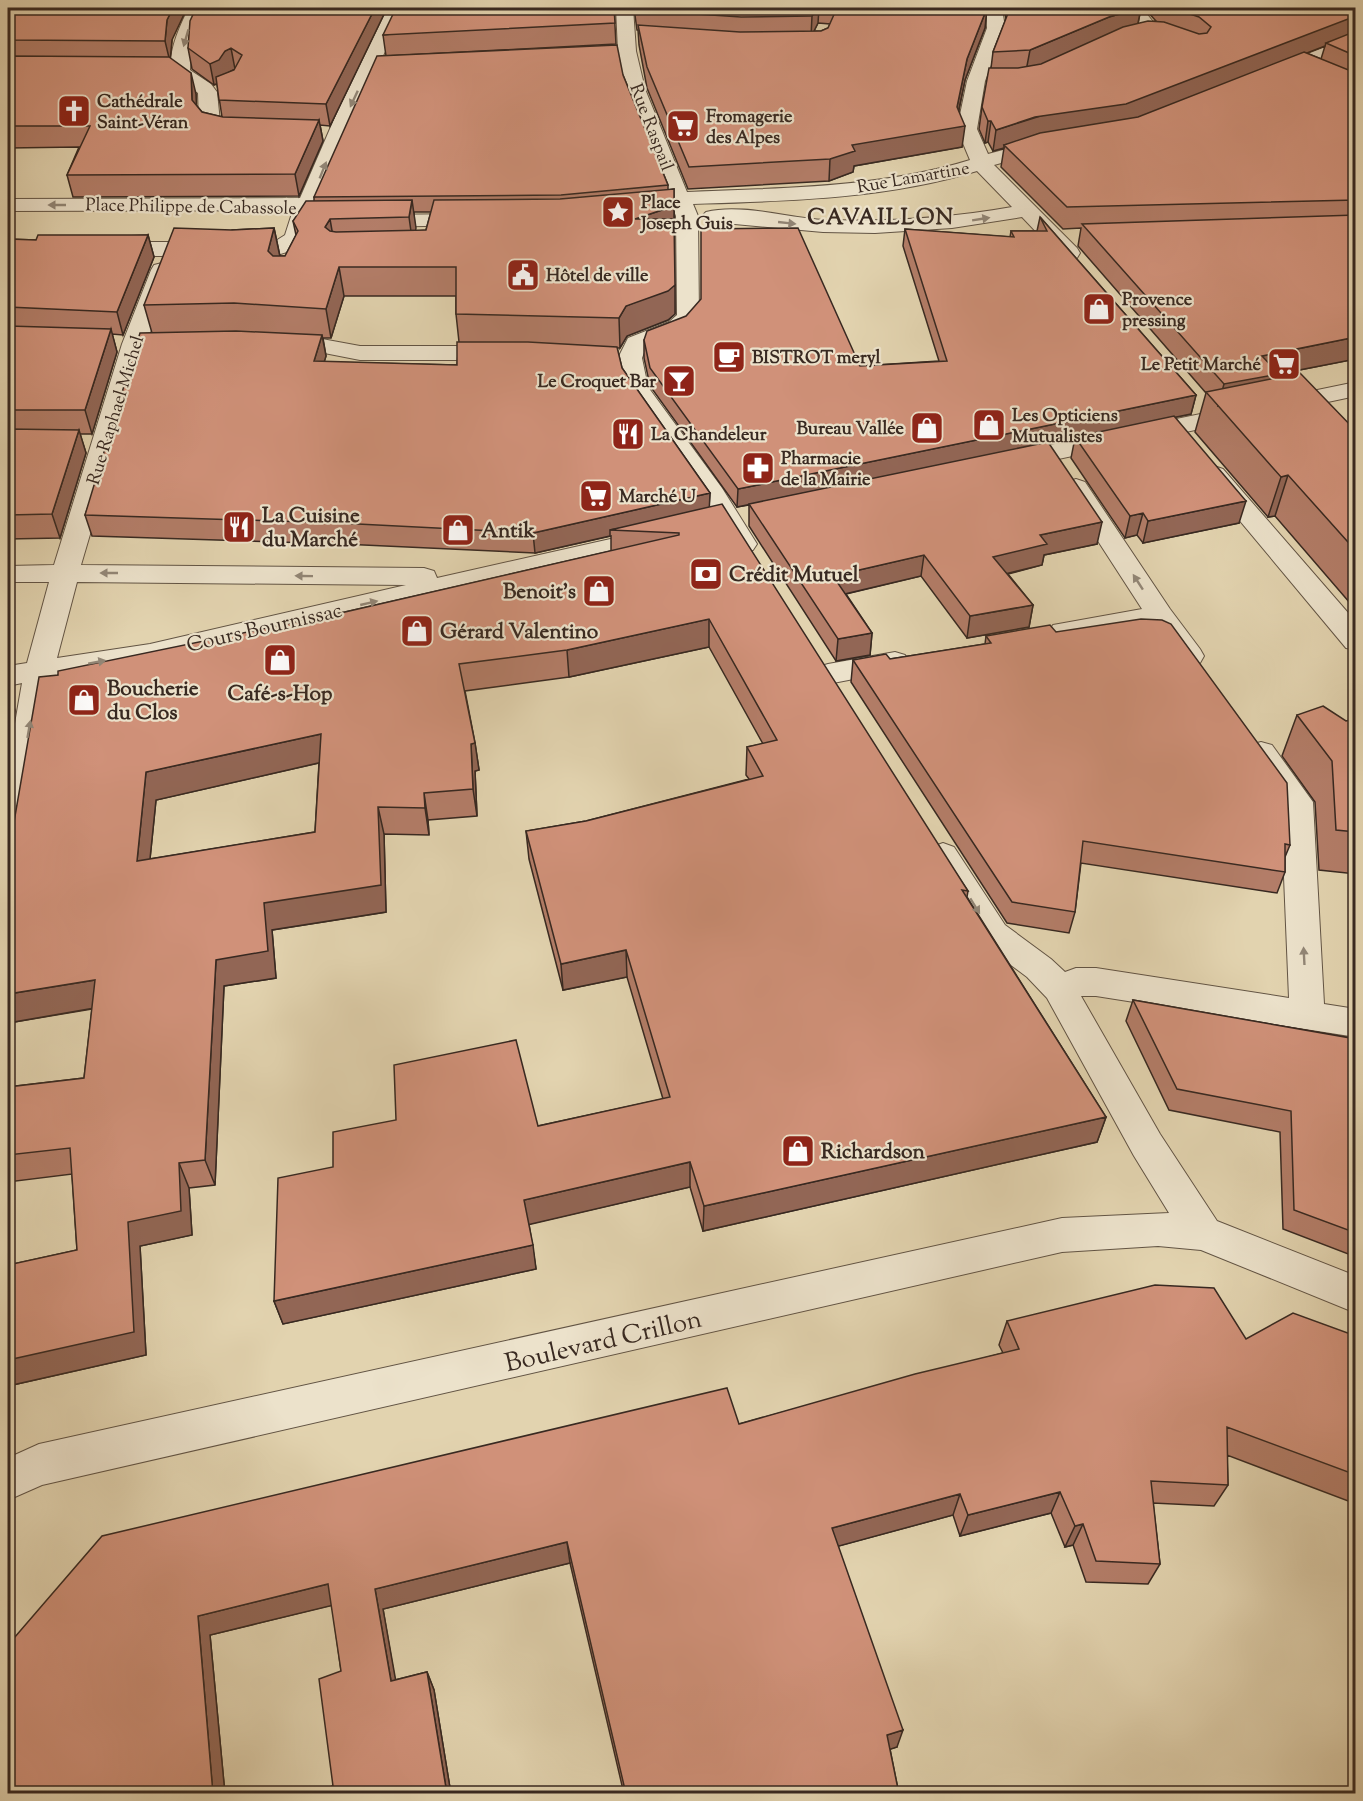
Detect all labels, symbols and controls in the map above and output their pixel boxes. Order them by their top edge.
one-way arrow [181,29,190,47]
street label: Rue Raspail [622,80,679,175]
place label: Cathédrale Saint-Véran [97,90,189,137]
one-way arrow [349,90,358,107]
church icon: Cathédrale Saint-Véran [56,93,92,129]
place label: Fromagerie des Alpes [706,105,793,152]
supermarket icon: Fromagerie des Alpes [665,108,701,144]
street label: Rue Lamartine [855,156,972,202]
one-way arrow [318,161,328,179]
place label: Place Joseph Guis [639,191,733,238]
street label: Place Philippe de Cabassole [85,193,297,223]
place icon: Place Joseph Guis [600,194,636,230]
one-way arrow [48,200,67,210]
district label: CAVAILLON [807,203,955,235]
one-way arrow [972,214,991,223]
one-way arrow [778,218,797,228]
public building icon: Hôtel de ville [505,257,541,293]
place label: Hôtel de ville [546,264,649,290]
place label: Provence pressing [1122,288,1193,335]
shop icon: Provence pressing [1081,291,1117,327]
street label: Rue Raphael Michel [82,333,152,489]
cafe icon: BISTROT meryl [711,339,747,375]
place label: BISTROT meryl [752,346,882,372]
supermarket icon: Le Petit Marché [1266,346,1302,382]
place label: Le Petit Marché [1141,353,1262,379]
bar icon: Le Croquet Bar [661,363,697,399]
place label: Le Croquet Bar [537,370,656,396]
place label: Les Opticiens Mutualistes [1012,404,1118,451]
shop icon: Les Opticiens Mutualistes [971,407,1007,443]
shop icon: Bureau Vallée [909,410,945,446]
restaurant icon: La Chandeleur [610,416,646,452]
place label: Bureau Vallée [797,417,905,443]
place label: La Chandeleur [651,423,767,449]
place label: Pharmacie de la Mairie [781,447,871,494]
pharmacy icon: Pharmacie de la Mairie [740,450,776,486]
supermarket icon: Marché U [578,478,614,514]
place label: Marché U [619,485,696,511]
place label: La Cuisine du Marché [262,502,360,556]
restaurant icon: La Cuisine du Marché [221,509,257,545]
shop icon: Antik [440,512,476,548]
place label: Antik [481,517,535,547]
bank icon: Crédit Mutuel [688,556,724,592]
place label: Crédit Mutuel [729,561,859,591]
one-way arrow [99,568,118,578]
one-way arrow [294,571,313,580]
shop icon: Benoit's [581,573,617,609]
one-way arrow [1133,574,1144,590]
place label: Benoit's [503,578,576,608]
street label: Cours Bournissac [184,596,345,661]
one-way arrow [360,598,379,607]
shop icon: Gérard Valentino [399,613,435,649]
place label: Gérard Valentino [440,618,599,648]
shop icon: Café-s-Hop [262,642,298,678]
one-way arrow [87,657,106,666]
place label: Boucherie du Clos [107,675,199,729]
place label: Café-s-Hop [228,680,333,710]
shop icon: Boucherie du Clos [66,682,102,718]
one-way arrow [24,719,33,738]
one-way arrow [970,898,981,914]
one-way arrow [1300,947,1309,966]
shop icon: Richardson [780,1133,816,1169]
place label: Richardson [821,1138,926,1168]
street label: Boulevard Crillon [501,1302,706,1383]

